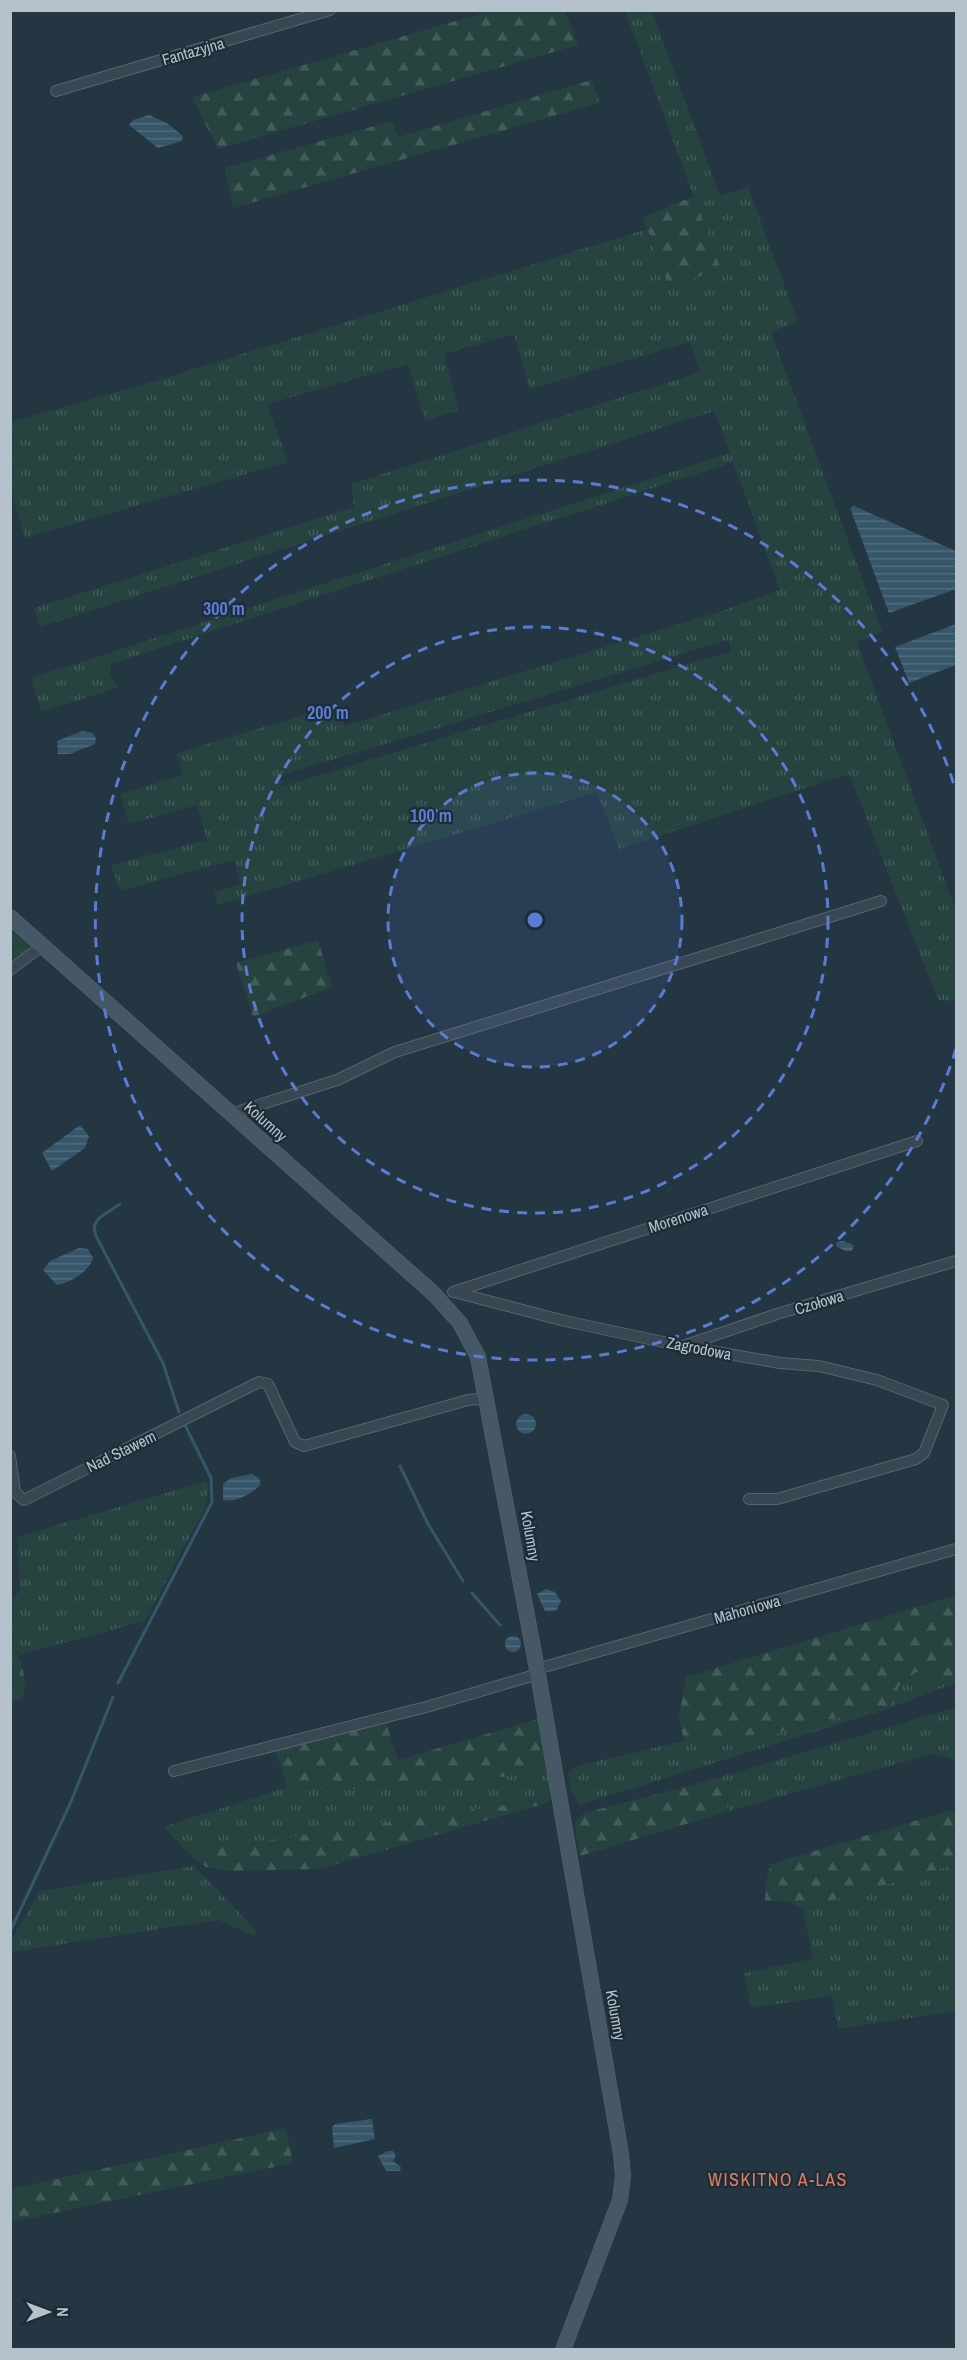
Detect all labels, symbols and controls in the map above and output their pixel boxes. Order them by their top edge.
street label: Fantazyjna [159,31,227,70]
text: 300 m [203,596,245,621]
text: 200 m [307,700,349,725]
text: 100 m [410,803,452,828]
centre of rings [525,910,545,930]
street label: Kolumny [240,1096,293,1147]
street label: Morenowa [645,1198,711,1238]
street label: Czołowa [792,1284,847,1320]
street label: Zagrodowa [665,1331,734,1365]
street label: Nad Stawem [82,1425,160,1477]
street label: Kolumny [516,1509,546,1563]
street label: Mahoniowa [711,1589,783,1629]
street label: Kolumny [601,1988,631,2042]
district label: WISKITNO A-LAS [708,2167,848,2192]
north arrow [18,2282,78,2342]
text: N [52,2307,74,2317]

